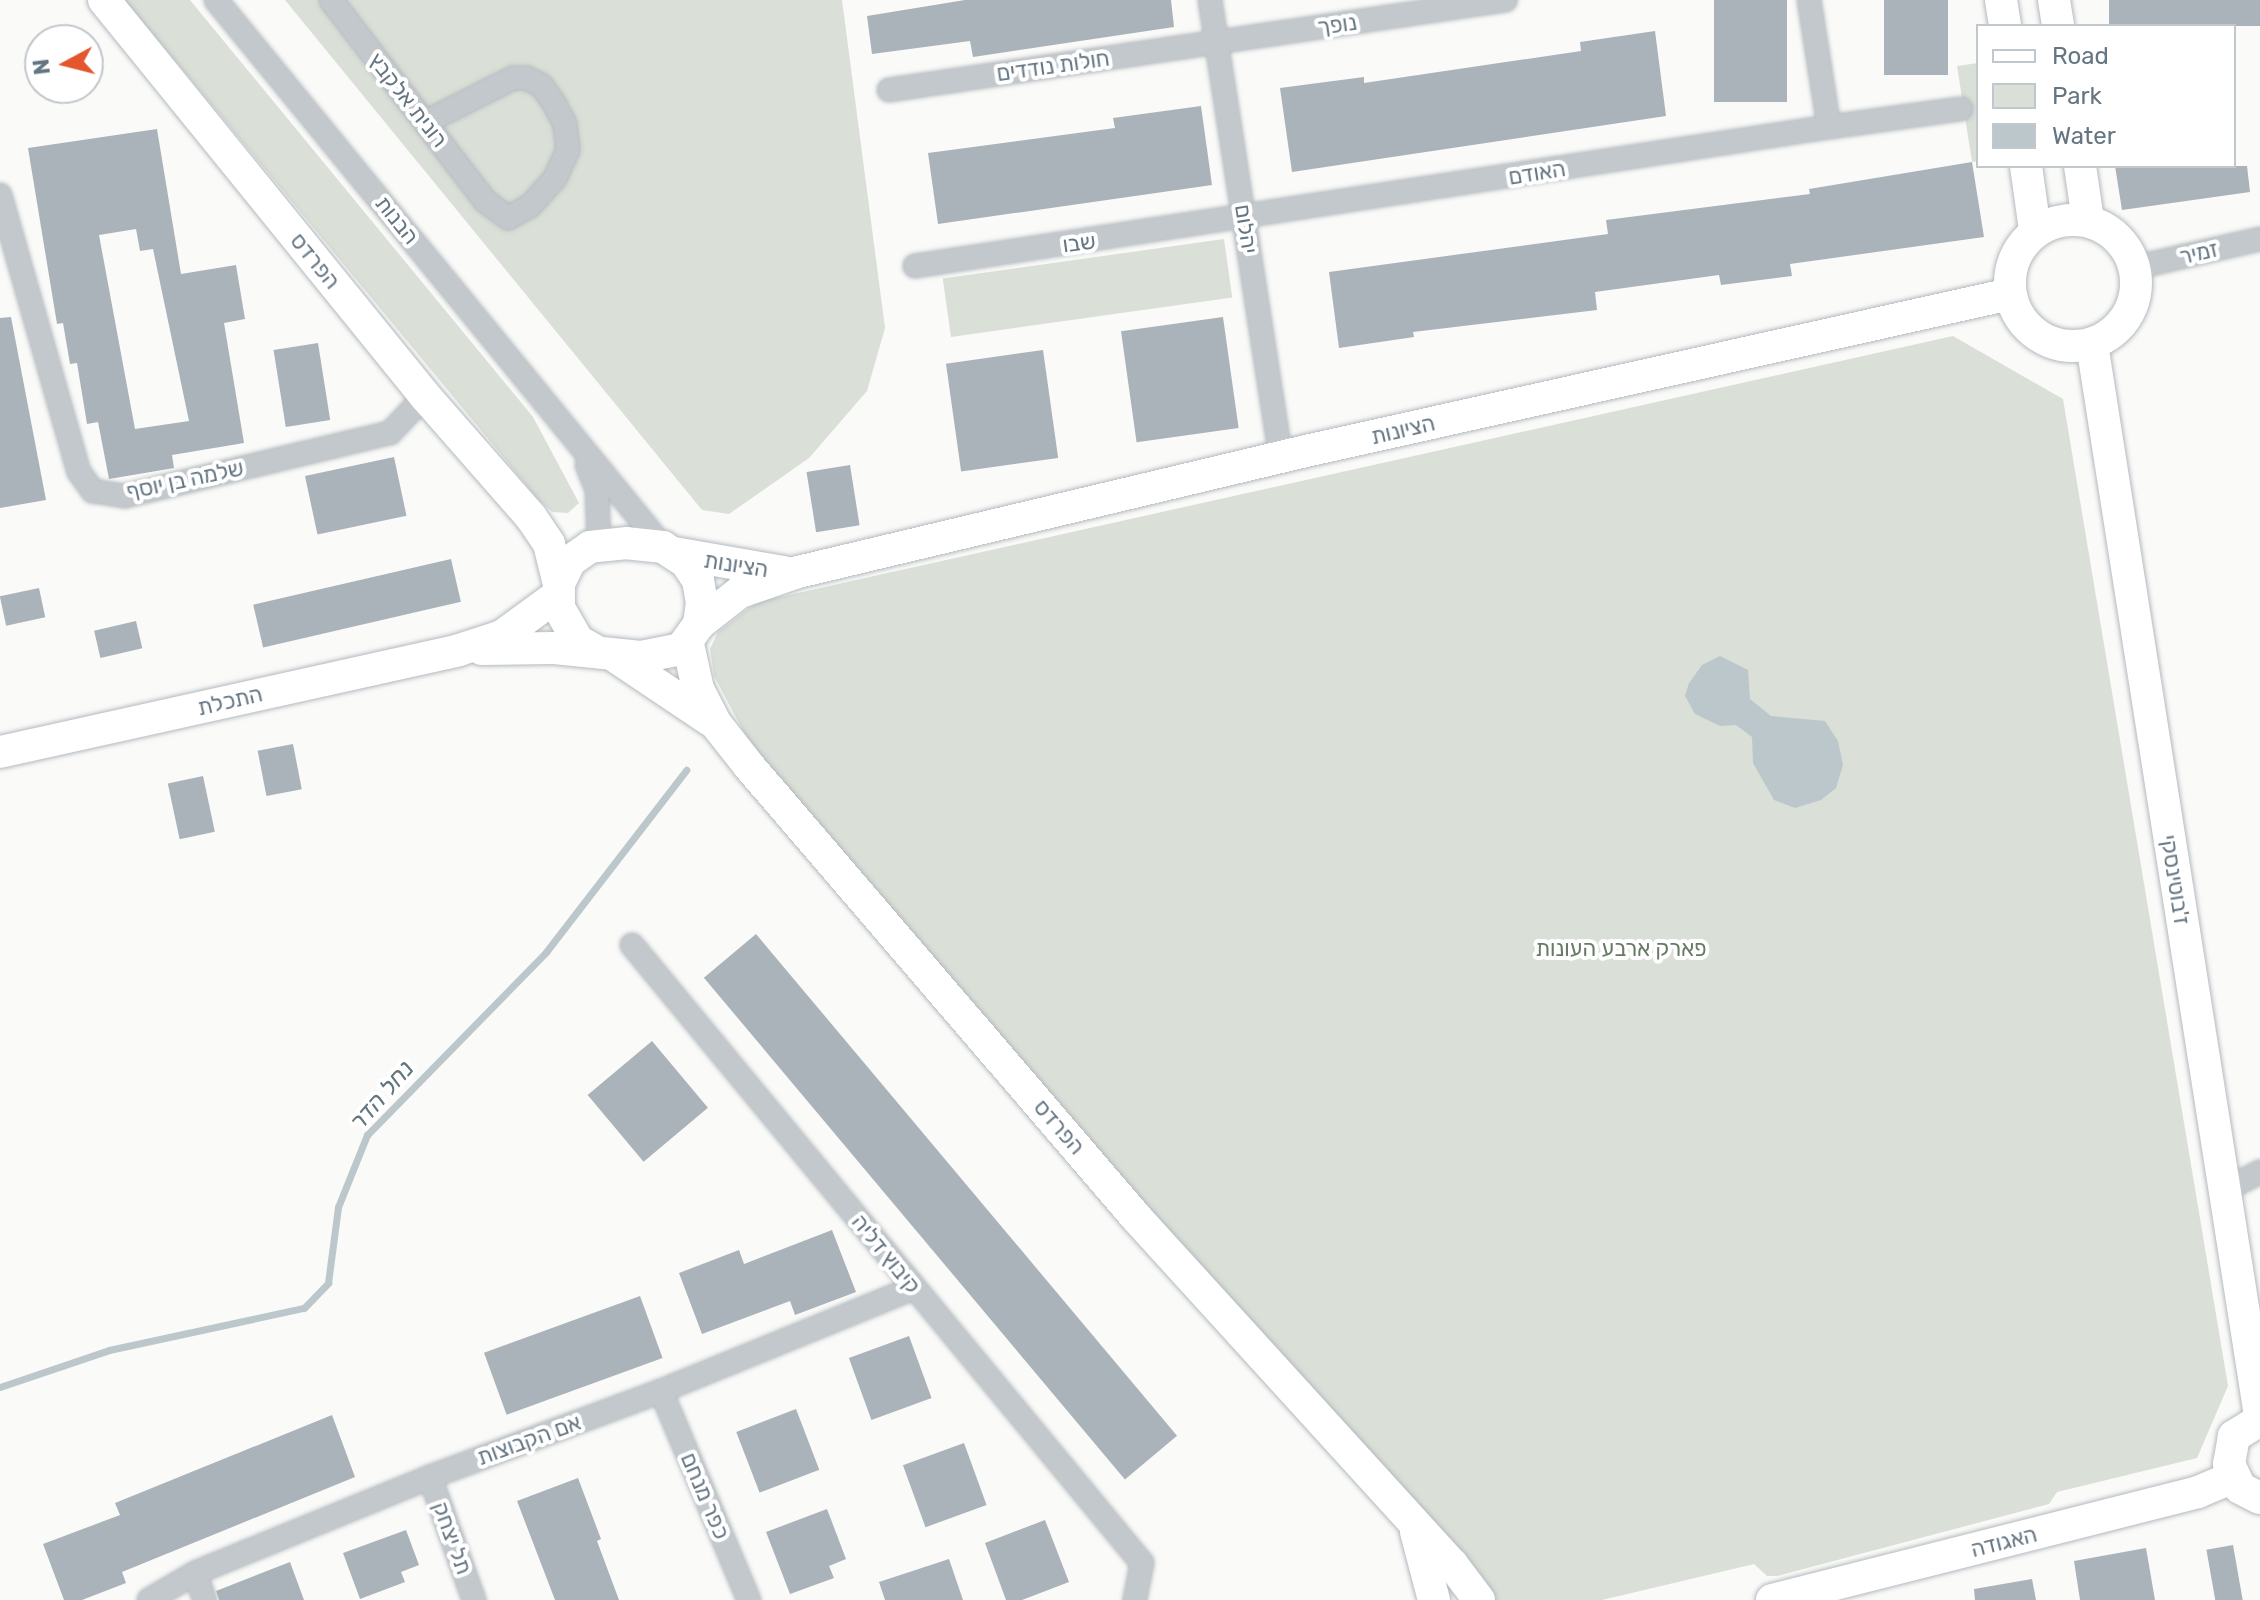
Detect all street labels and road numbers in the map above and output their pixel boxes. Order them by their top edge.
street label: נופך [1316,9,1358,41]
street label: חולות נודדים [995,45,1111,87]
street label: רונית אלקבץ [363,48,453,152]
street label: האודם [1507,155,1567,191]
street label: הבנות [370,191,424,249]
street label: יהלום [1229,203,1263,255]
street label: הפרדס [285,228,345,294]
street label: שבו [1061,228,1097,258]
street label: זמיר [2177,236,2221,270]
street label: הציונות [1368,410,1438,450]
street label: שלמה בן יוסף [124,455,246,505]
street label: הציונות [702,547,770,583]
street label: התכלת [195,681,265,721]
street label: ז'בוטינסקי [2155,833,2195,927]
street label: הפרדס [1028,1094,1090,1160]
street label: קיבוץ דליה [846,1209,926,1299]
street label: אם הקבוצות [474,1409,584,1471]
street label: כפר מנחם [675,1449,735,1543]
street label: תל יצחק [427,1498,477,1578]
street label: האגודה [1968,1521,2040,1563]

